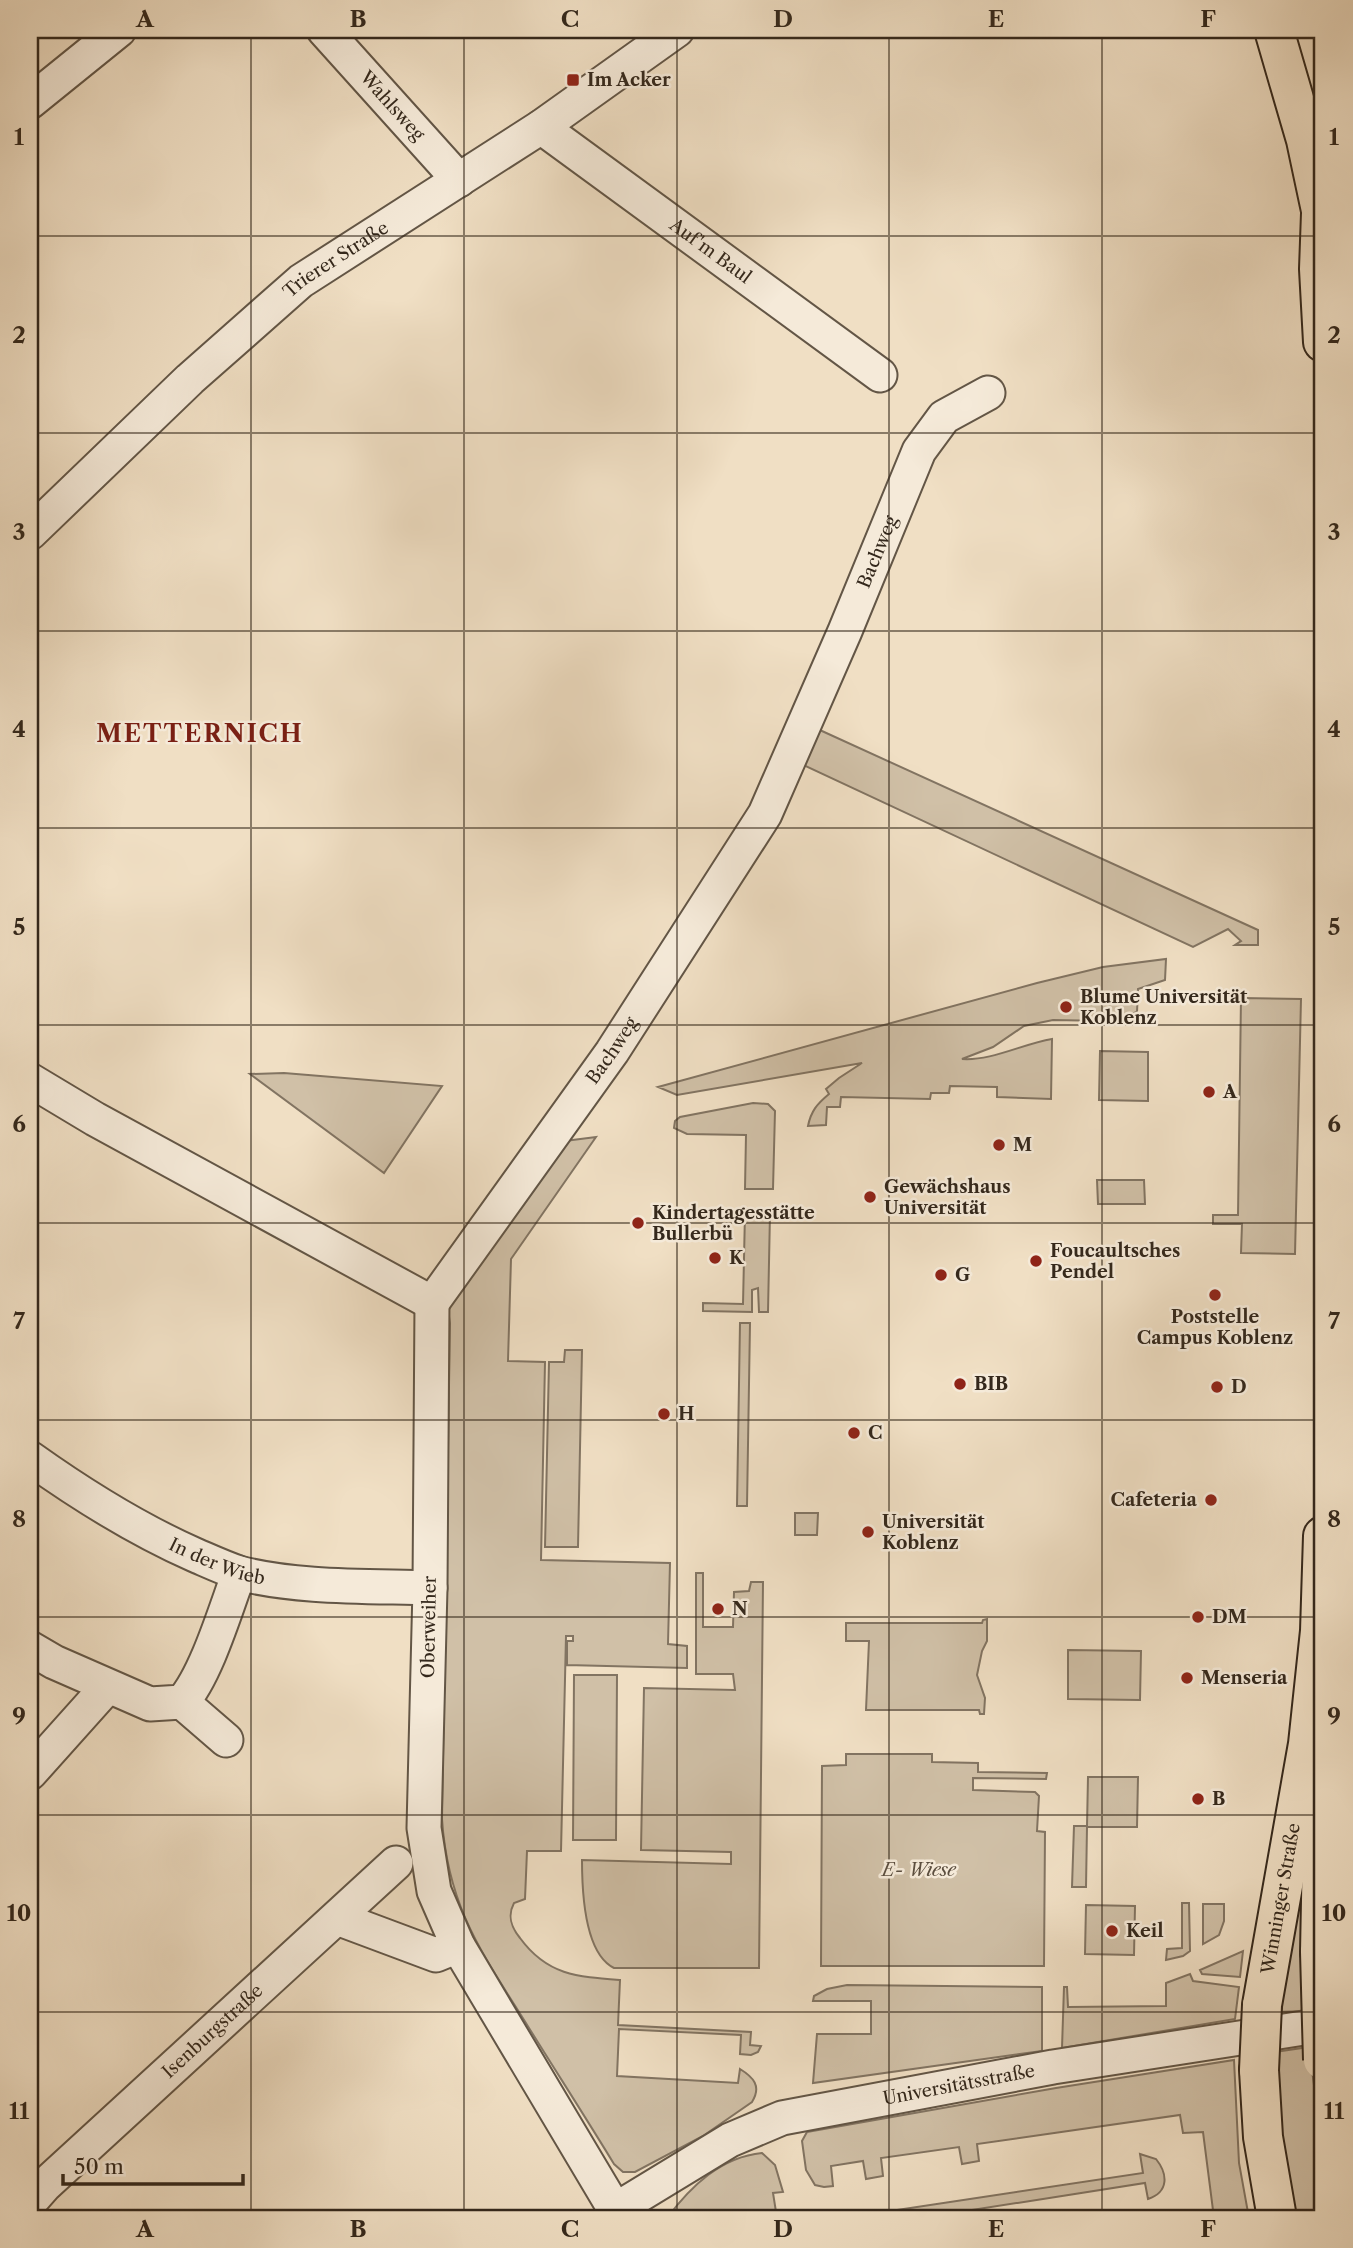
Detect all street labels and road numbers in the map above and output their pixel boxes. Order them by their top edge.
street label: Wahlsweg [355,66,430,146]
street label: Auf'm Baul [664,213,756,288]
street label: Trierer Straße [279,217,393,303]
street label: Bachweg [853,512,902,591]
street label: Bachweg [581,1013,643,1089]
street label: In der Wieb [165,1534,267,1589]
street label: Oberweiher [417,1575,441,1678]
street label: Winninger Straße [1256,1821,1305,1977]
street label: Isenburgstraße [158,1980,267,2083]
street label: Universitätsstraße [881,2060,1037,2110]

